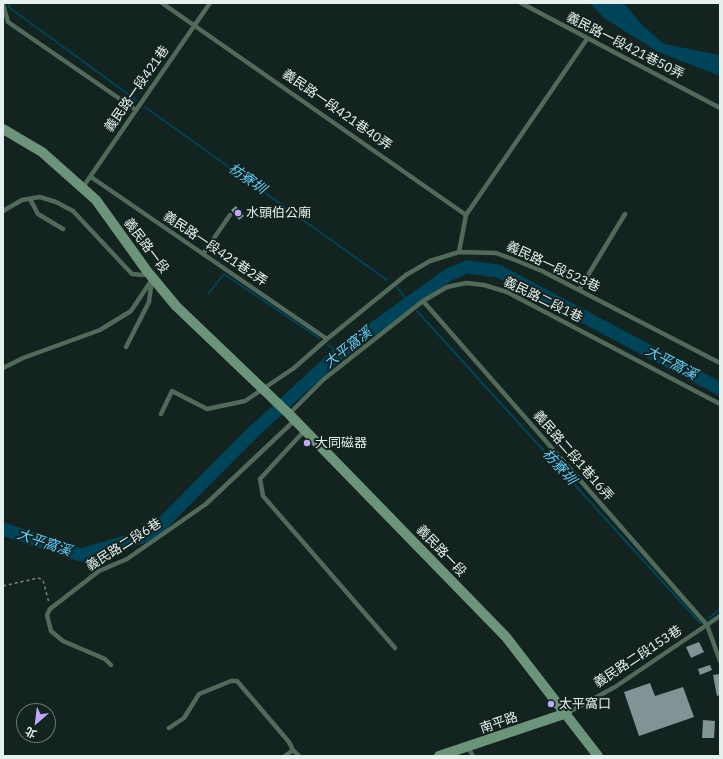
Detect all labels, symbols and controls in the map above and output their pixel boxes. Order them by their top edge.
street label: 義民路一段421巷50弄 [564,10,686,82]
street label: 義民路一段421巷 [102,43,172,135]
street label: 義民路一段421巷40弄 [279,66,395,154]
water label: 枋寮圳 [225,160,269,198]
place label: 水頭伯公廟 [246,205,311,221]
street label: 義民路一段421巷2弄 [160,208,270,290]
marker: 水頭伯公廟 [233,208,243,218]
street label: 義民路一段 [120,215,172,277]
street label: 義民路一段523巷 [504,239,602,295]
street label: 義民路二段1巷 [501,274,585,326]
water label: 大平窩溪 [321,324,375,372]
water label: 大平窩溪 [642,342,700,384]
street label: 義民路二段1巷16弄 [530,408,616,504]
place label: 大同磁器 [315,435,367,451]
marker: 大同磁器 [302,438,312,448]
water label: 枋寮圳 [539,446,579,488]
street label: 義民路二段6巷 [83,516,165,574]
street label: 義民路一段 [413,522,469,580]
water label: 大平窩溪 [15,526,73,560]
street label: 義民路二段153巷 [591,623,685,691]
place label: 太平窩口 [559,696,611,712]
marker: 太平窩口 [546,699,556,709]
north arrow [16,703,56,743]
street label: 南平路 [478,709,520,737]
text: 北 [23,724,39,741]

